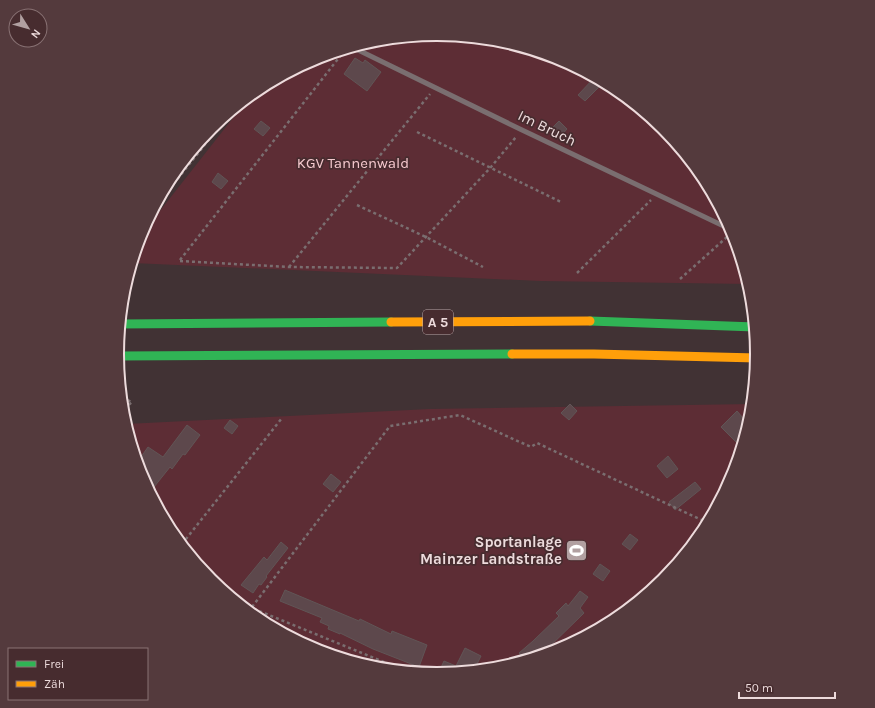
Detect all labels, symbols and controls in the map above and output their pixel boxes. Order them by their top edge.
north arrow [8,8,48,48]
text: N [28,27,43,41]
street label: Im Bruch [515,106,579,150]
park label: KGV Tannenwald [297,154,409,172]
road number: A 5 [423,310,453,334]
place label: Sportanlage Mainzer Landstraße [420,533,562,568]
sports icon: Sportanlage Mainzer Landstraße [564,538,590,564]
legend [8,648,148,700]
text: Frei [44,657,64,671]
scale bar [739,674,835,700]
text: Zäh [44,677,65,691]
text: 50 m [745,681,773,695]

